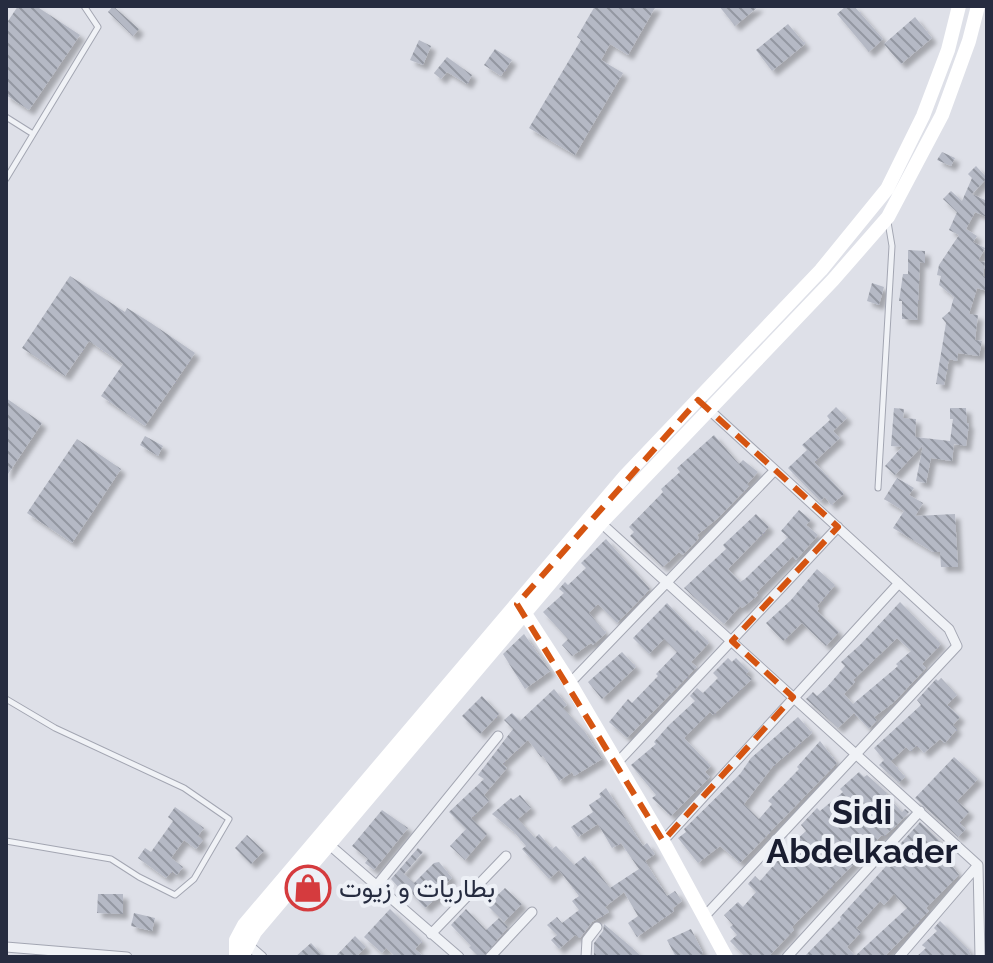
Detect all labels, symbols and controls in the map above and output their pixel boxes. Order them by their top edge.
district label: Sidi Abdelkader [766,792,958,871]
shop icon: بطاريات و زيوت [284,864,332,912]
place label: بطاريات و زيوت [339,873,495,904]

